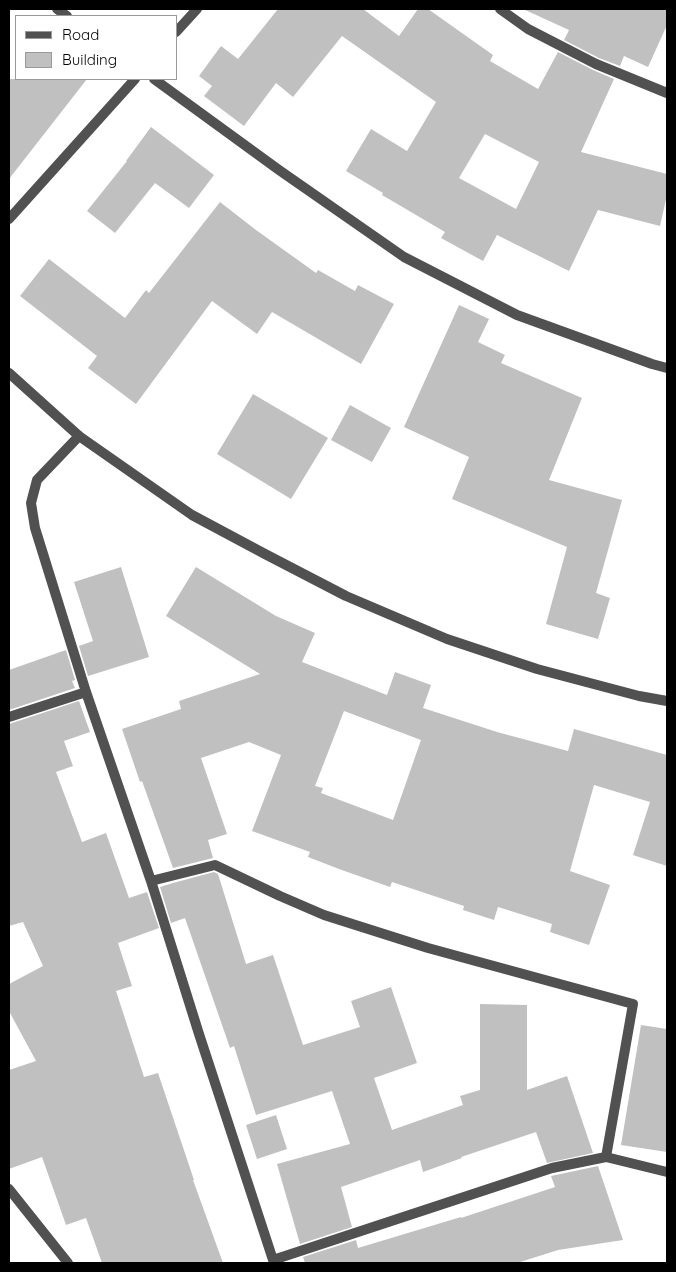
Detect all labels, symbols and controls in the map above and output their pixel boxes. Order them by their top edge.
legend [15,15,178,80]
text: Road [62,25,99,44]
text: Building [62,50,117,69]

